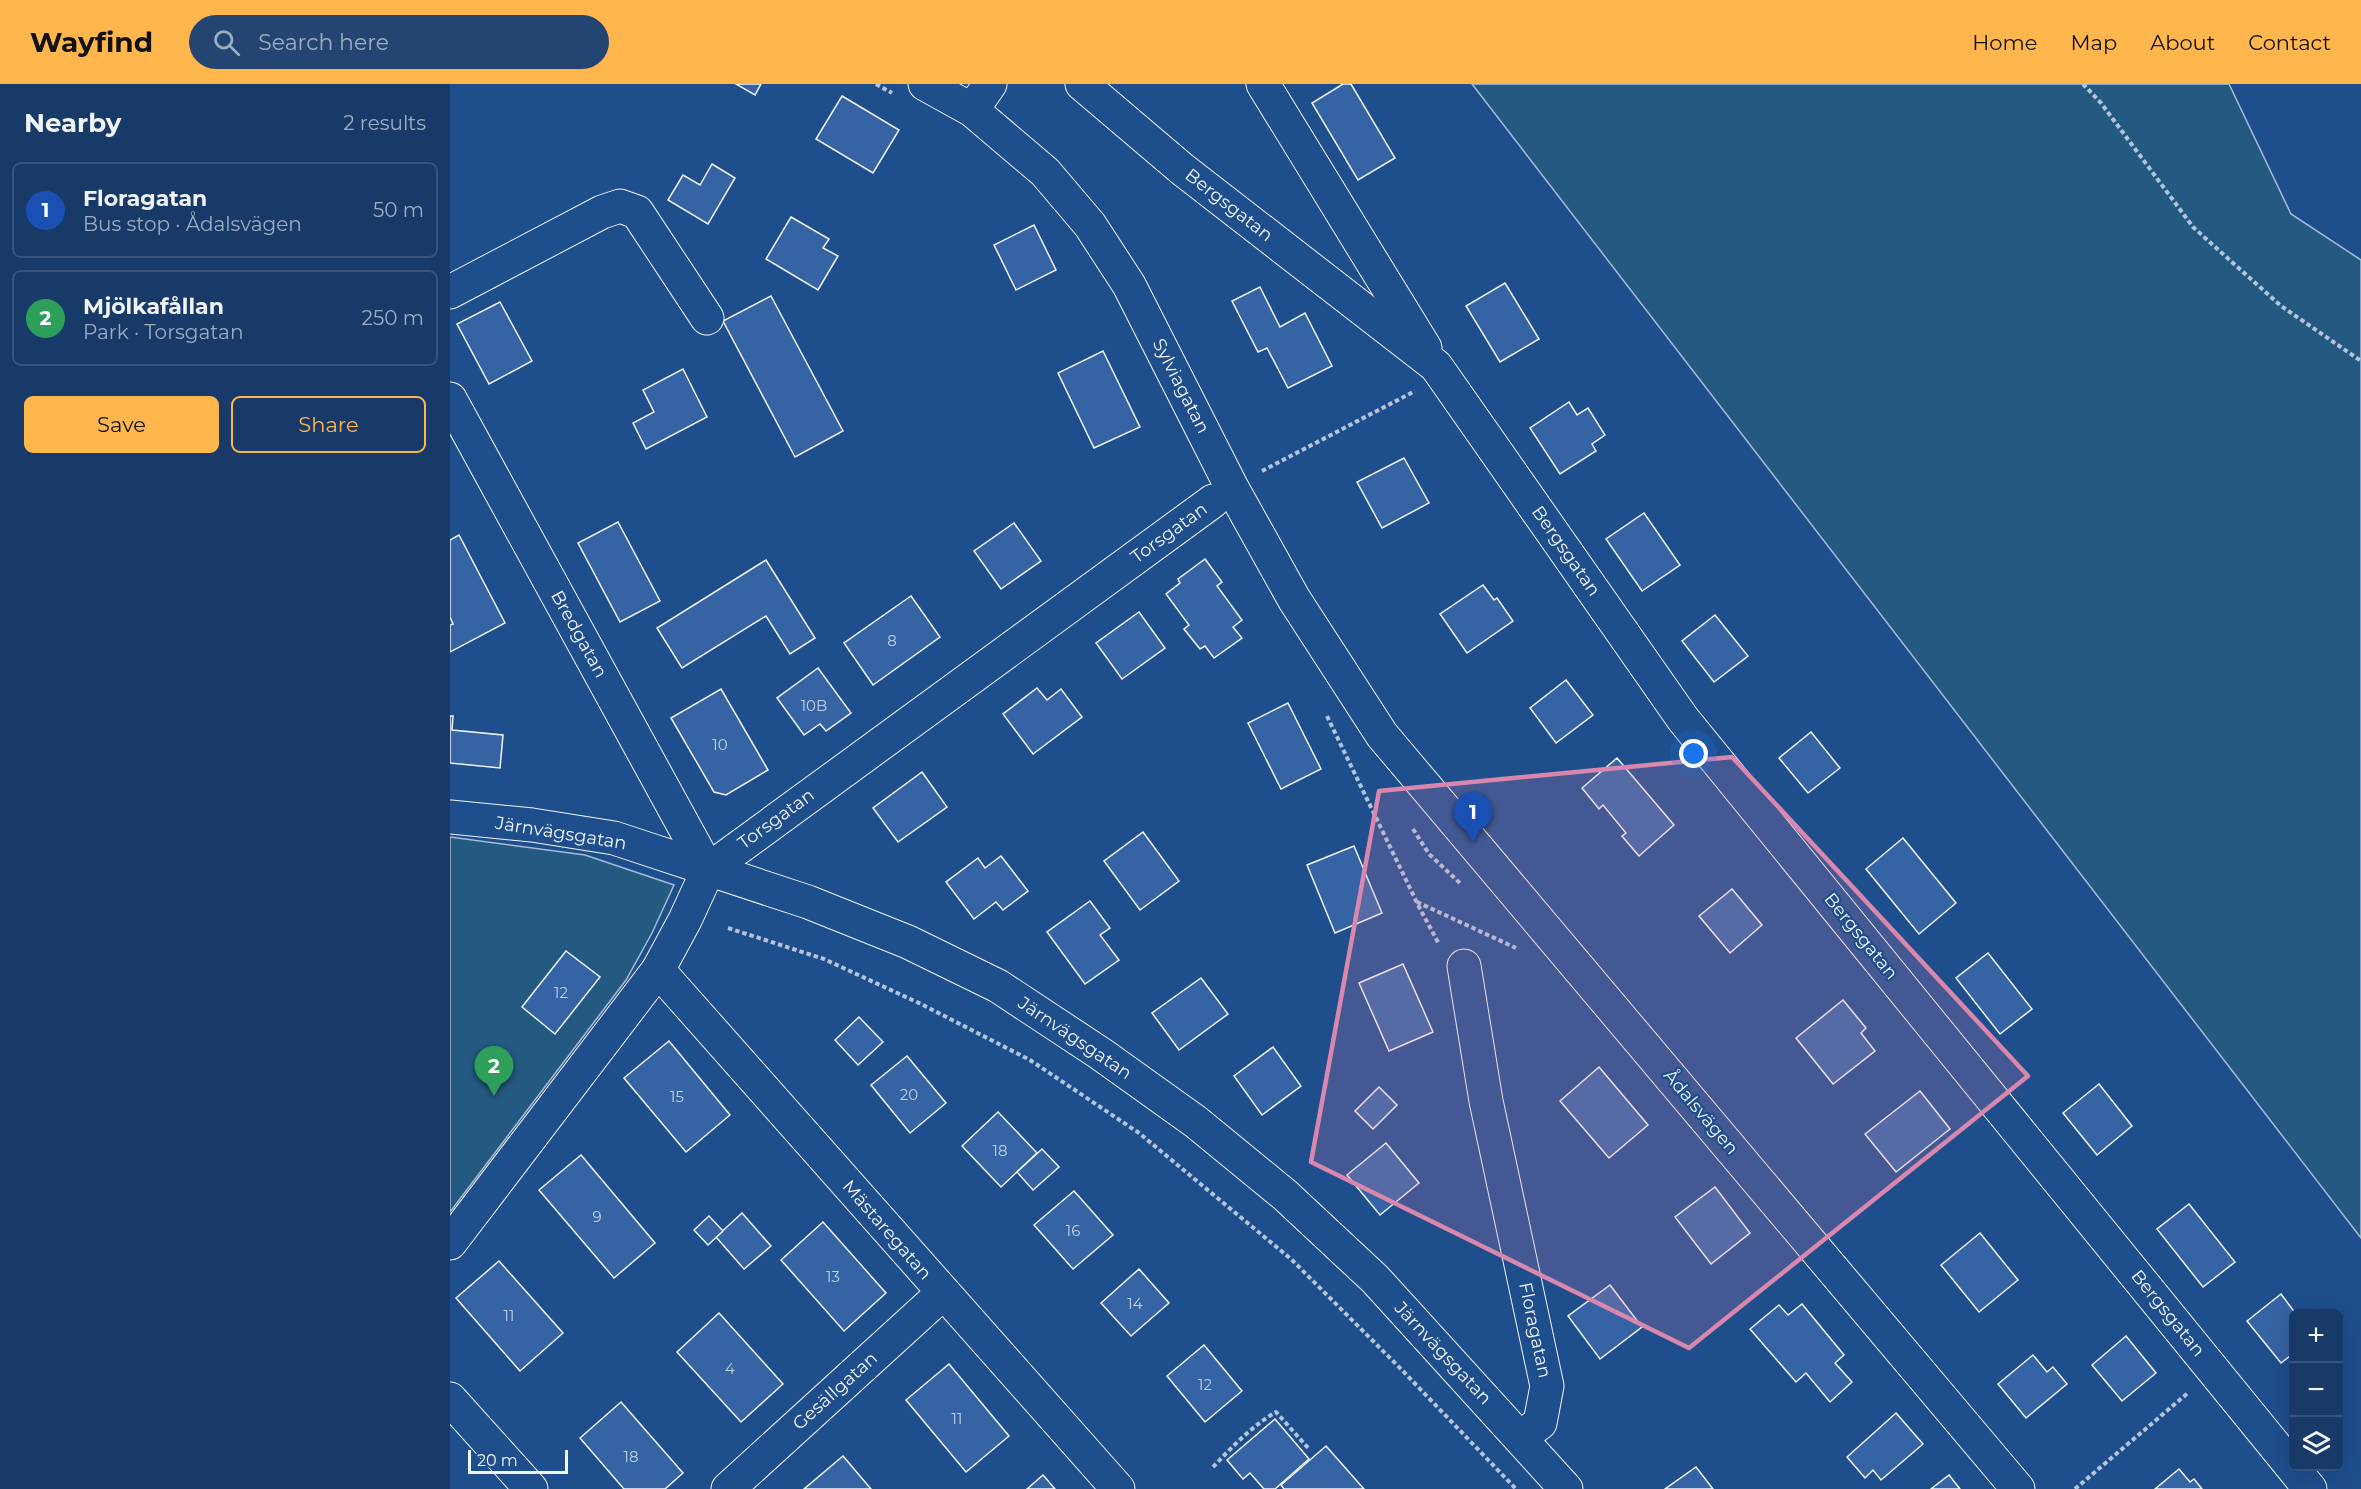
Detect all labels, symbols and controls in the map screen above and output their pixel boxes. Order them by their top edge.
search box [189,15,609,69]
text: Wayfind [30,25,153,59]
icon: search [210,26,243,59]
text: Search here [258,29,389,56]
text: Home [1972,30,2037,55]
text: Map [2070,30,2117,55]
text: About [2150,30,2215,55]
text: Contact [2248,30,2331,55]
text: Nearby [24,107,121,139]
text: 2 results [343,111,426,135]
street label: Bergsgatan [1181,164,1277,246]
text: Floragatan [83,185,207,212]
text: 1 [42,198,49,222]
text: 50 m [373,198,424,222]
text: Bus stop · Ådalsvägen [83,212,302,236]
text: Mjölkafållan [83,293,224,320]
text: 2 [40,306,51,330]
text: 250 m [362,306,424,330]
text: Park · Torsgatan [83,320,243,344]
street label: Sylviagatan [1148,335,1214,437]
button: Save [24,396,219,453]
button: Share [231,396,426,453]
street label: Torsgatan [1126,498,1212,568]
street label: Bergsgatan [1527,502,1605,600]
street label: Bredgatan [546,587,612,681]
house number: 8 [887,631,897,650]
house number: 10B [801,696,827,715]
house number: 10 [712,735,728,754]
your location [1679,739,1708,768]
street label: Torsgatan [733,784,819,854]
pin: 1 [1454,792,1492,842]
street label: Järnvägsgatan [493,812,628,854]
street label: Bergsgatan [1819,888,1903,984]
house number: 12 [554,983,568,1002]
street label: Järnvägsgatan [1013,991,1136,1084]
pin: 2 [474,1046,513,1096]
street label: Ådalsvägen [1659,1064,1744,1159]
house number: 20 [900,1085,918,1104]
house number: 15 [670,1087,684,1106]
house number: 18 [993,1141,1008,1160]
street label: Mästaregatan [838,1176,936,1284]
house number: 9 [592,1207,602,1226]
house number: 16 [1066,1221,1080,1240]
street label: Bergsgatan [2126,1265,2210,1361]
house number: 13 [826,1267,840,1286]
street label: Floragatan [1514,1280,1556,1380]
house number: 14 [1127,1294,1143,1313]
street label: Järnvägsgatan [1389,1296,1496,1409]
house number: 11 [504,1306,514,1325]
map controls [2289,1309,2343,1471]
button: + [2289,1309,2343,1363]
street label: Gesällgatan [788,1347,882,1435]
house number: 4 [725,1359,735,1378]
button: − [2289,1363,2343,1417]
house number: 12 [1198,1375,1212,1394]
house number: 11 [952,1409,962,1428]
button: layers [2289,1417,2343,1471]
scale bar [468,1447,568,1474]
house number: 18 [624,1447,639,1466]
text: 20 m [477,1451,518,1470]

